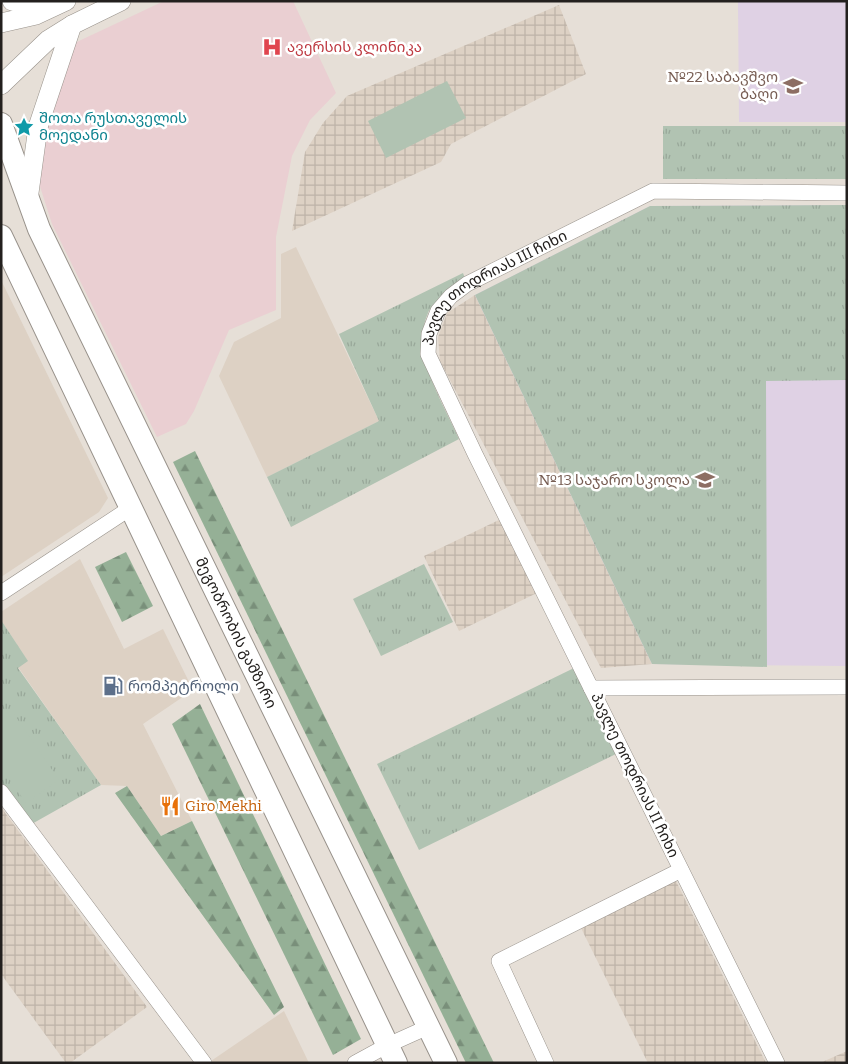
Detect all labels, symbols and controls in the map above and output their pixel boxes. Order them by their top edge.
hospital icon: ავერსის კლინიკა [261,36,283,58]
place label: ავერსის კლინიკა [287,38,422,56]
place label: №22 საბავშვო ბაღი [667,68,778,103]
school or university icon: №22 საბავშვო ბაღი [782,75,804,97]
place label: შოთა რუსთაველის მოედანი [39,109,187,144]
place icon: შოთა რუსთაველის მოედანი [13,116,35,138]
street label: პავლე თოდრიას III ჩიხი [419,227,570,346]
school or university icon: №13 საჯარო სკოლა [694,469,716,491]
place label: №13 საჯარო სკოლა [539,471,690,489]
street label: მეგობრობის გამზირი [192,554,281,711]
fuel station icon: რომპეტროლი [102,675,124,697]
place label: რომპეტროლი [128,677,239,695]
street label: პავლე თოდრიას II ჩიხი [587,690,683,860]
restaurant icon: Giro Mekhi [159,795,181,817]
place label: Giro Mekhi [185,797,262,815]

